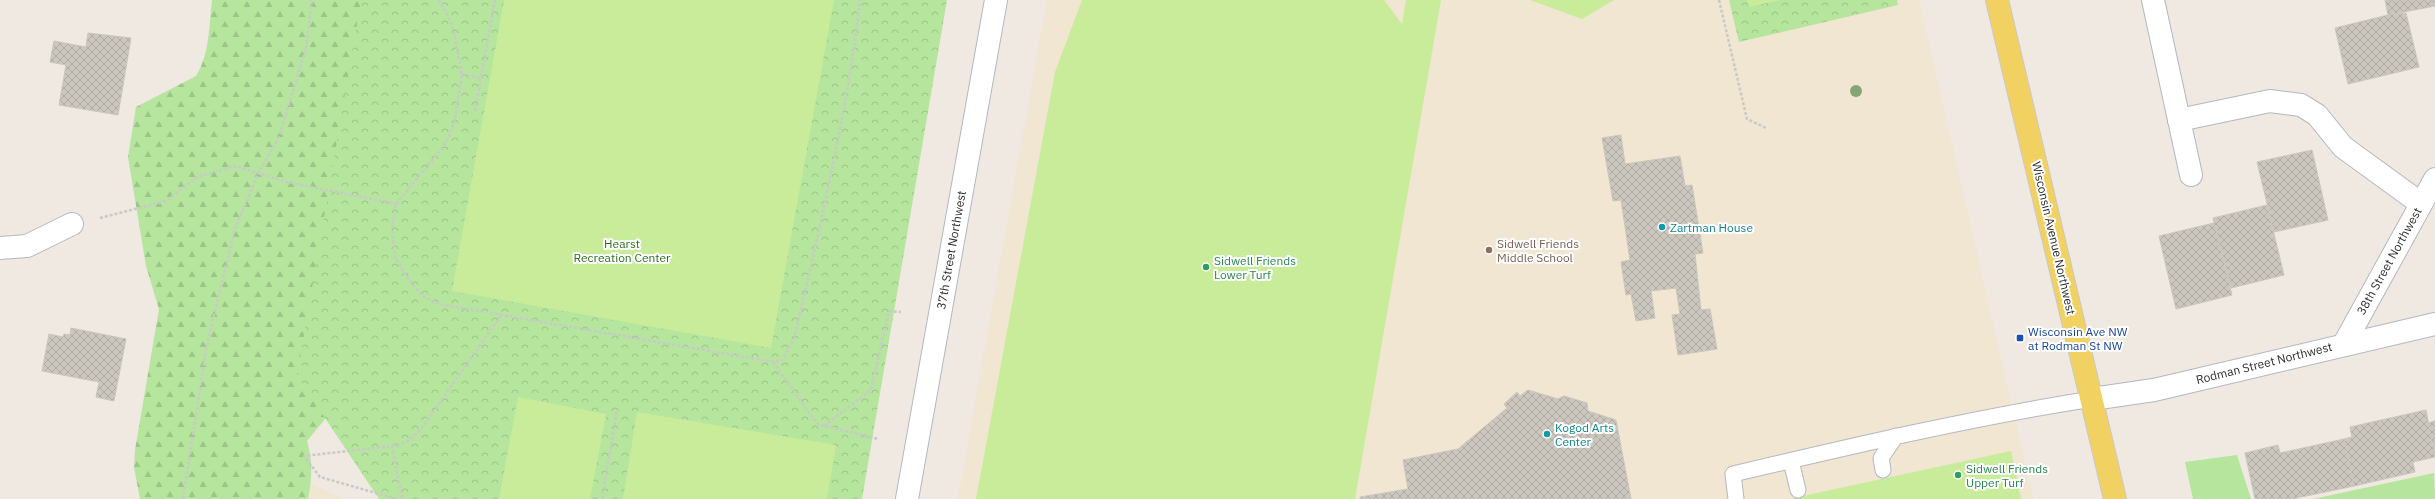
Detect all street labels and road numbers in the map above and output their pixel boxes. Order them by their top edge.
street label: Wisconsin Avenue Northwest [2029,160,2079,316]
street label: 37th Street Northwest [933,189,969,311]
street label: 38th Street Northwest [2353,205,2425,317]
street label: Rodman Street Northwest [2194,339,2334,387]

